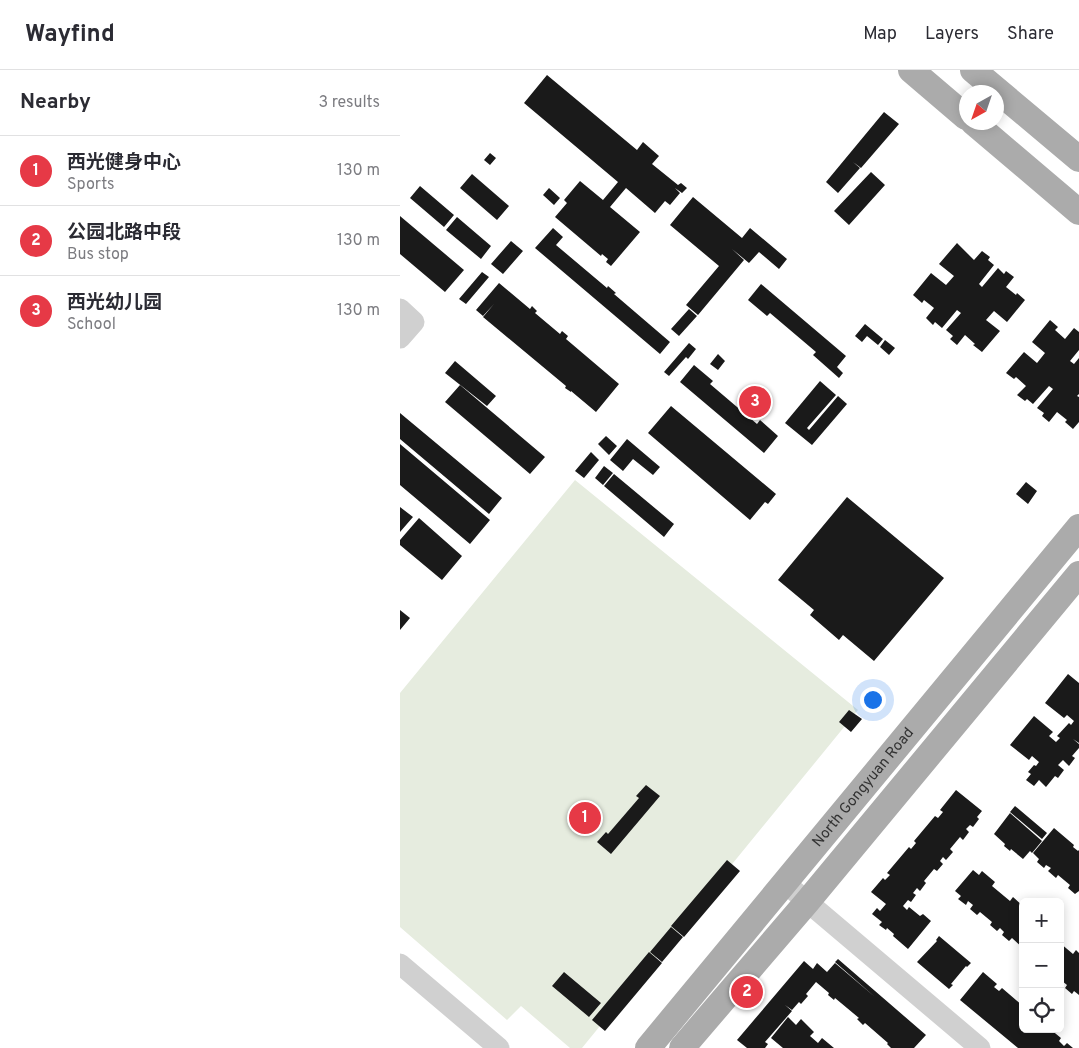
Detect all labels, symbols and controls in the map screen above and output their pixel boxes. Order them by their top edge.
text: Wayfind [25,20,115,50]
text: Map [863,23,897,46]
text: Layers [925,23,979,46]
text: Share [1007,23,1054,46]
north arrow [959,85,1004,130]
text: Nearby [20,89,91,116]
text: 3 results [318,93,380,113]
text: 西光健身中心 [67,151,181,175]
text: 1 [33,161,39,181]
text: 130 m [337,161,380,181]
text: Sports [67,175,115,195]
text: 公园北路中段 [67,221,181,245]
text: 2 [31,231,41,251]
text: 130 m [337,231,380,251]
text: Bus stop [67,245,129,265]
text: 西光幼儿园 [67,291,162,315]
text: 3 [31,301,41,321]
text: 130 m [337,301,380,321]
text: School [67,315,116,335]
pin: 3 [739,383,771,421]
your location [860,687,886,713]
street label: North Gongyuan Road [808,724,918,851]
pin: 1 [569,799,601,837]
map controls [1019,898,1064,1033]
button: + [1019,898,1064,943]
button: − [1019,943,1064,988]
pin: 2 [731,973,763,1011]
button: locate [1019,988,1064,1033]

